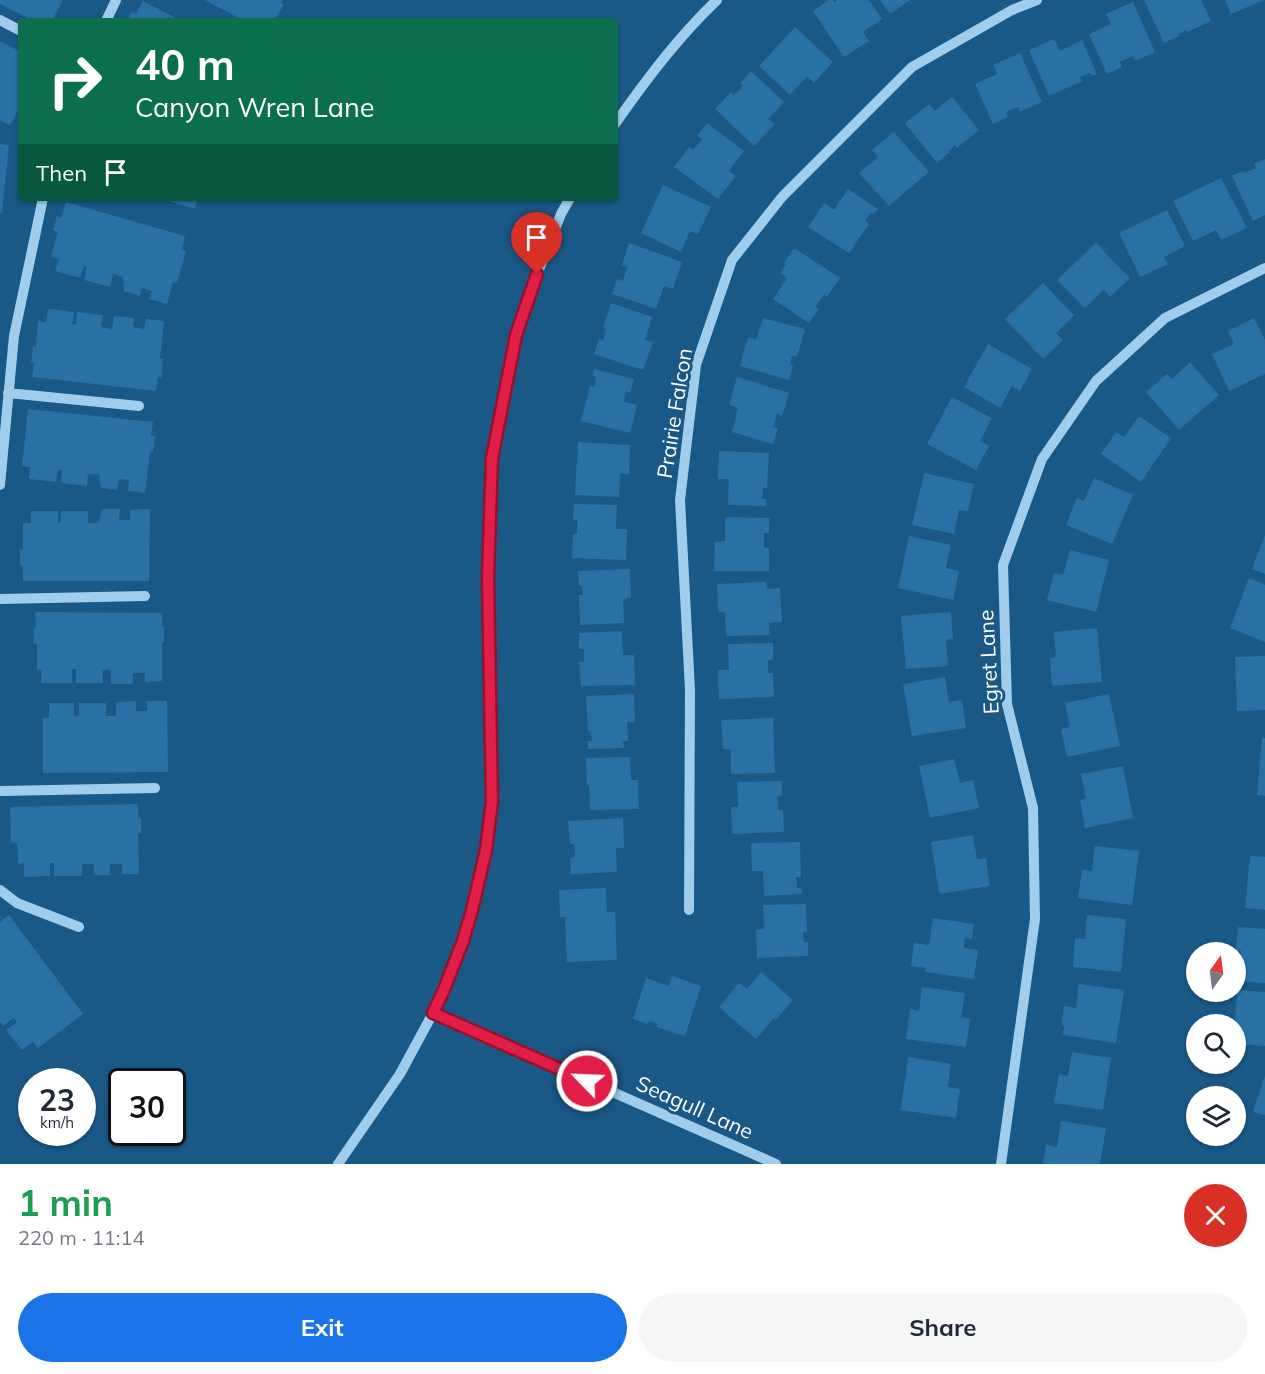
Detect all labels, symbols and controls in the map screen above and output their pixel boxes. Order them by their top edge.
text: 40 m [135,38,235,91]
icon: right [36,42,114,120]
text: Canyon Wren Lane [135,90,374,124]
icon: arrive [99,156,132,189]
text: Then [36,159,87,187]
pin [511,212,562,274]
icon: arrive [520,221,553,254]
street label: Prairie Falcon [651,346,697,480]
street label: Egret Lane [972,609,1004,715]
north arrow [1186,942,1246,1002]
map controls [1186,942,1246,1146]
button: search [1186,1014,1246,1074]
position arrow [555,1049,619,1113]
speed limit sign: 30 [108,1068,186,1146]
street label: Seagull Lane [633,1070,757,1144]
text: 23 [39,1081,75,1119]
button: layers [1186,1086,1246,1146]
text: km/h [40,1113,74,1132]
text: 1 min [18,1180,113,1225]
button: close [1184,1184,1247,1247]
text: 220 m · 11:14 [18,1225,144,1250]
button: Exit [18,1293,627,1362]
button: Share [639,1293,1247,1362]

